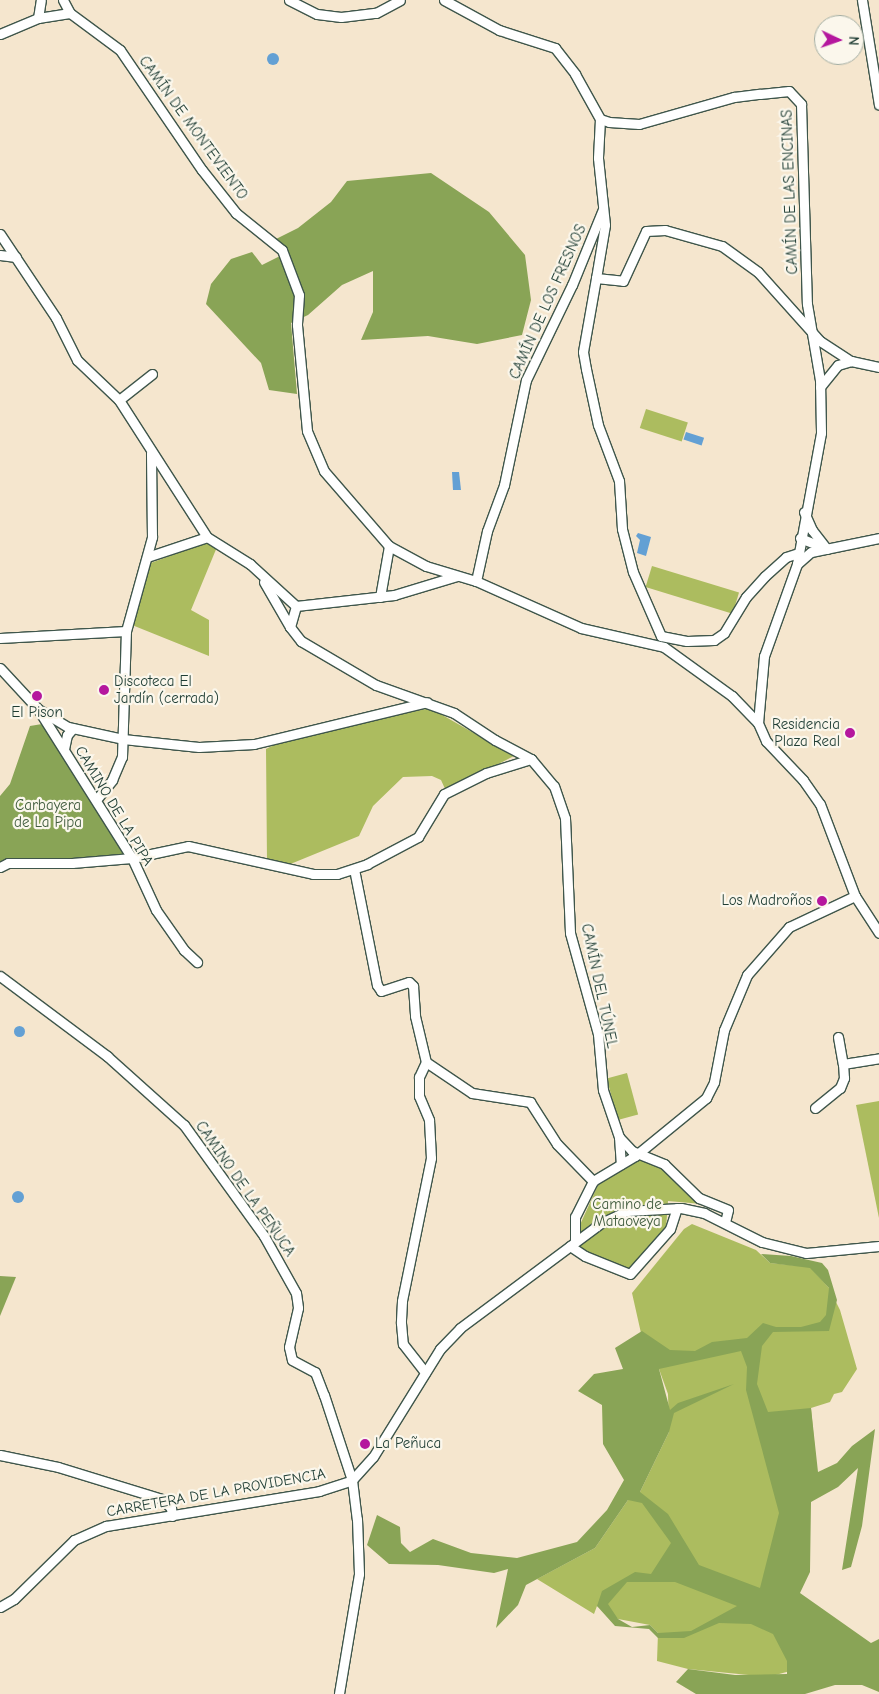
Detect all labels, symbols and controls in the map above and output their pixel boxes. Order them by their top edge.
north arrow [814,15,864,65]
text: N [845,36,862,46]
street label: CAMÍN DE MONTEVIENTO [135,53,251,203]
street label: CAMÍN DE LAS ENCINAS [778,109,802,275]
street label: CAMÍN DE LOS FRESNOS [506,222,590,382]
place label: Discoteca El Jardín (cerrada) [114,672,219,707]
marker: Discoteca El Jardín (cerrada) [98,684,110,696]
marker: El Pison [31,690,43,702]
place label: El Pison [11,704,63,722]
place label: Residencia Plaza Real [772,715,840,750]
marker: Residencia Plaza Real [844,727,856,739]
street label: CAMINO DE LA PIPA [71,743,157,869]
park label: Carbayera de La Pipa [14,796,82,831]
place label: Los Madroños [721,892,812,910]
marker: Los Madroños [816,895,828,907]
street label: CAMÍN DEL TÚNEL [577,922,621,1050]
street label: CAMINO DE LA PEÑUCA [191,1118,299,1260]
park label: Camino de Mataoveya [592,1195,662,1230]
place label: La Peñuca [375,1435,441,1453]
marker: La Peñuca [359,1438,371,1450]
street label: CARRETERA DE LA PROVIDENCIA [105,1465,327,1521]

